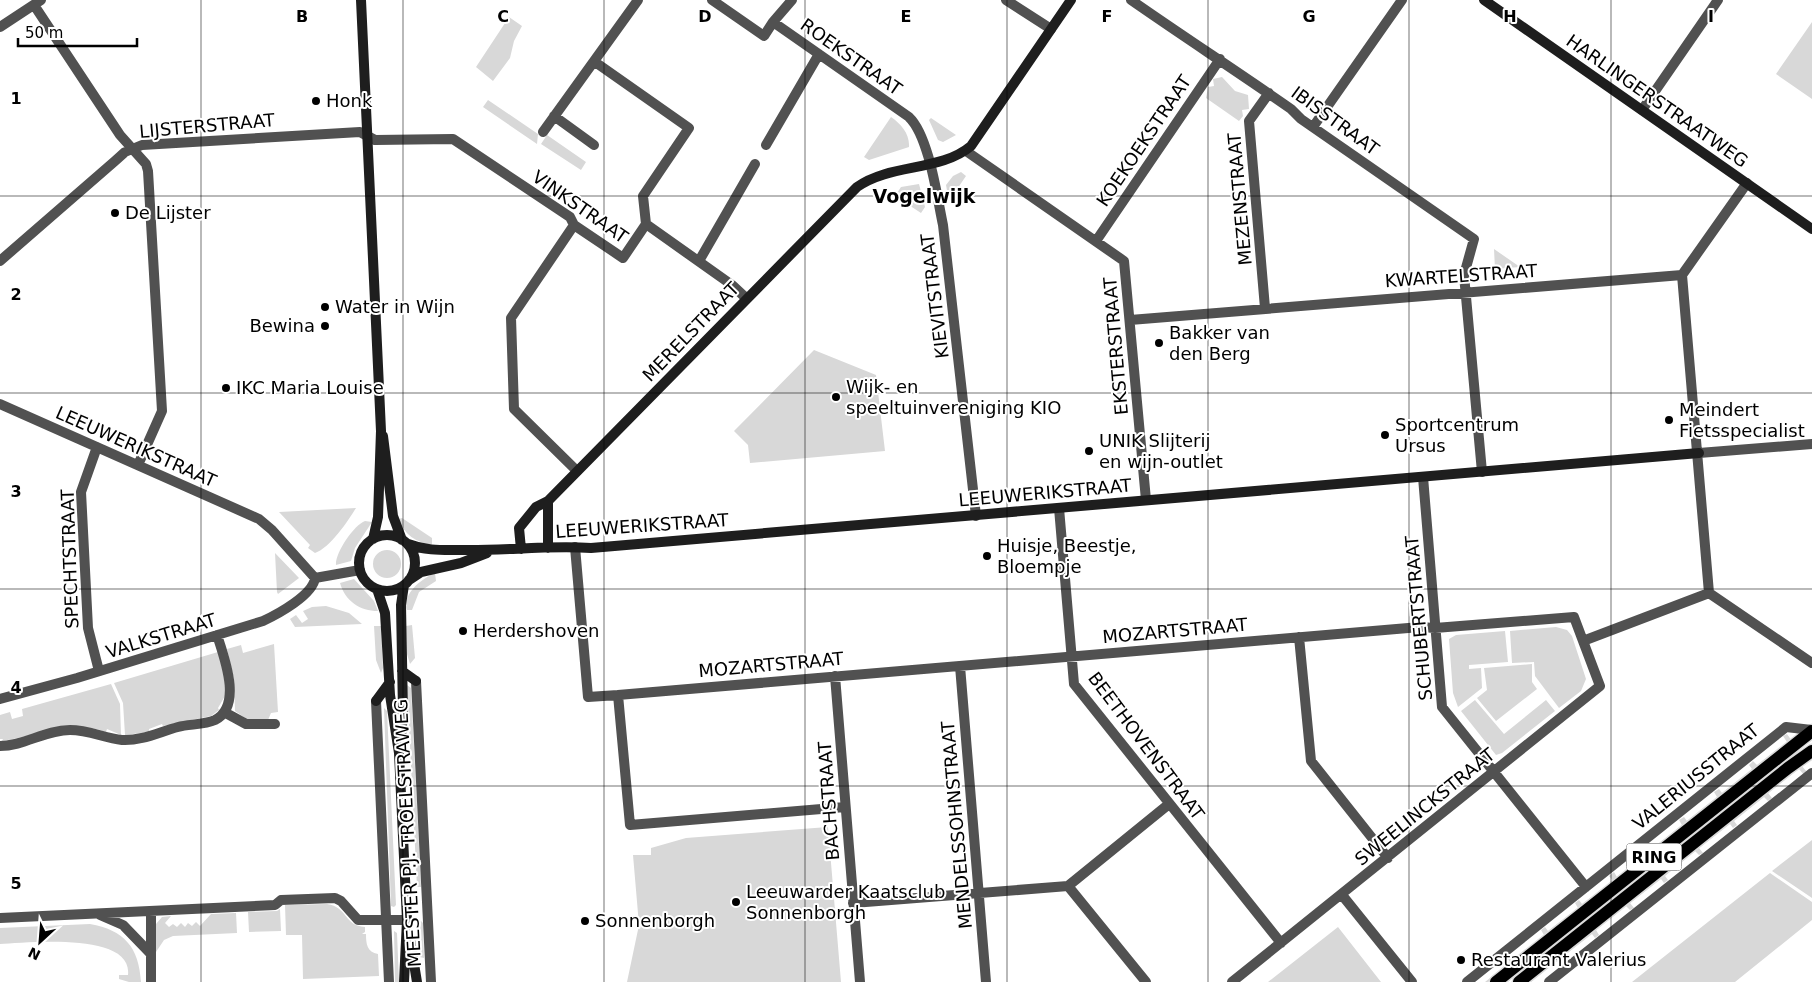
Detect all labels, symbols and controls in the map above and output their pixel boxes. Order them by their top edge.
text: B [296,7,308,26]
text: C [497,7,509,26]
text: D [698,7,712,26]
text: F [1102,7,1112,26]
text: G [1302,7,1316,26]
text: H [1503,7,1517,26]
text: I [1708,7,1714,26]
street label: ROEKSTRAAT [796,14,906,100]
scale bar [18,15,136,47]
text: 50 m [25,24,63,42]
street label: HARLINGERSTRAATWEG [1562,30,1752,171]
street label: KOEKOEKSTRAAT [1092,70,1196,210]
street label: IBISSTRAAT [1287,82,1384,160]
text: 1 [10,89,22,108]
place label: Honk [326,90,373,111]
marker: Honk [310,95,322,107]
street label: LIJSTERSTRAAT [138,109,277,142]
street label: MEZENSTRAAT [1223,131,1256,266]
street label: VINKSTRAAT [528,166,633,248]
district label: Vogelwijk [873,185,976,207]
place label: De Lijster [125,202,211,223]
marker: De Lijster [109,207,121,219]
street label: KIEVITSTRAAT [916,231,953,360]
street label: KWARTELSTRAAT [1384,260,1539,291]
street label: EKSTERSTRAAT [1099,275,1132,416]
street label: MERELSTRAAT [638,277,744,386]
text: 2 [10,285,22,304]
place label: Water in Wijn [335,296,455,317]
marker: Water in Wijn [319,301,331,313]
place label: Bewina [249,315,315,336]
marker: Bewina [319,320,331,332]
place label: Bakker van den Berg [1169,322,1270,364]
marker: Bakker van den Berg [1153,337,1165,349]
place label: Wijk- en speeltuinvereniging KIO [846,376,1061,418]
place label: IKC Maria Louise [236,377,384,398]
marker: IKC Maria Louise [220,382,232,394]
marker: Wijk- en speeltuinvereniging KIO [830,391,842,403]
place label: Meindert Fietsspecialist [1679,399,1805,441]
street label: LEEUWERIKSTRAAT [53,402,221,492]
place label: Sportcentrum Ursus [1395,414,1519,456]
marker: Meindert Fietsspecialist [1663,414,1675,426]
marker: Sportcentrum Ursus [1379,429,1391,441]
place label: UNIK Slijterij en wijn-outlet [1099,430,1223,472]
marker: UNIK Slijterij en wijn-outlet [1083,445,1095,457]
street label: LEEUWERIKSTRAAT [958,474,1133,511]
text: 3 [10,482,22,501]
street label: SPECHTSTRAAT [57,488,82,629]
street label: LEEUWERIKSTRAAT [555,509,730,542]
street label: SCHUBERTSTRAAT [1401,534,1436,701]
place label: Huisje, Beestje, Bloempje [997,535,1137,577]
marker: Huisje, Beestje, Bloempje [981,550,993,562]
street label: VALKSTRAAT [103,608,220,662]
street label: MOZARTSTRAAT [1102,614,1249,647]
place label: Herdershoven [473,620,600,641]
marker: Herdershoven [457,625,469,637]
street label: MOZARTSTRAAT [698,648,845,681]
street label: BEETHOVENSTRAAT [1084,668,1209,825]
text: 4 [10,678,22,697]
street label: MEESTER P.J. TROELSTRAWEG [390,698,425,968]
street label: MENDELSSOHNSTRAAT [937,719,976,930]
street label: VALERIUSSTRAAT [1628,719,1764,834]
street label: BACHSTRAAT [814,740,843,861]
street label: SWEELINCKSTRAAT [1350,743,1500,870]
road number: RING [1626,844,1682,870]
text: 5 [10,874,22,893]
place label: Leeuwarder Kaatsclub Sonnenborgh [746,881,945,923]
marker: Leeuwarder Kaatsclub Sonnenborgh [730,896,742,908]
place label: Sonnenborgh [595,910,715,931]
marker: Sonnenborgh [579,915,591,927]
north arrow [15,917,65,967]
text: N [26,944,43,963]
place label: Restaurant Valerius [1471,949,1646,970]
marker: Restaurant Valerius [1455,954,1467,966]

